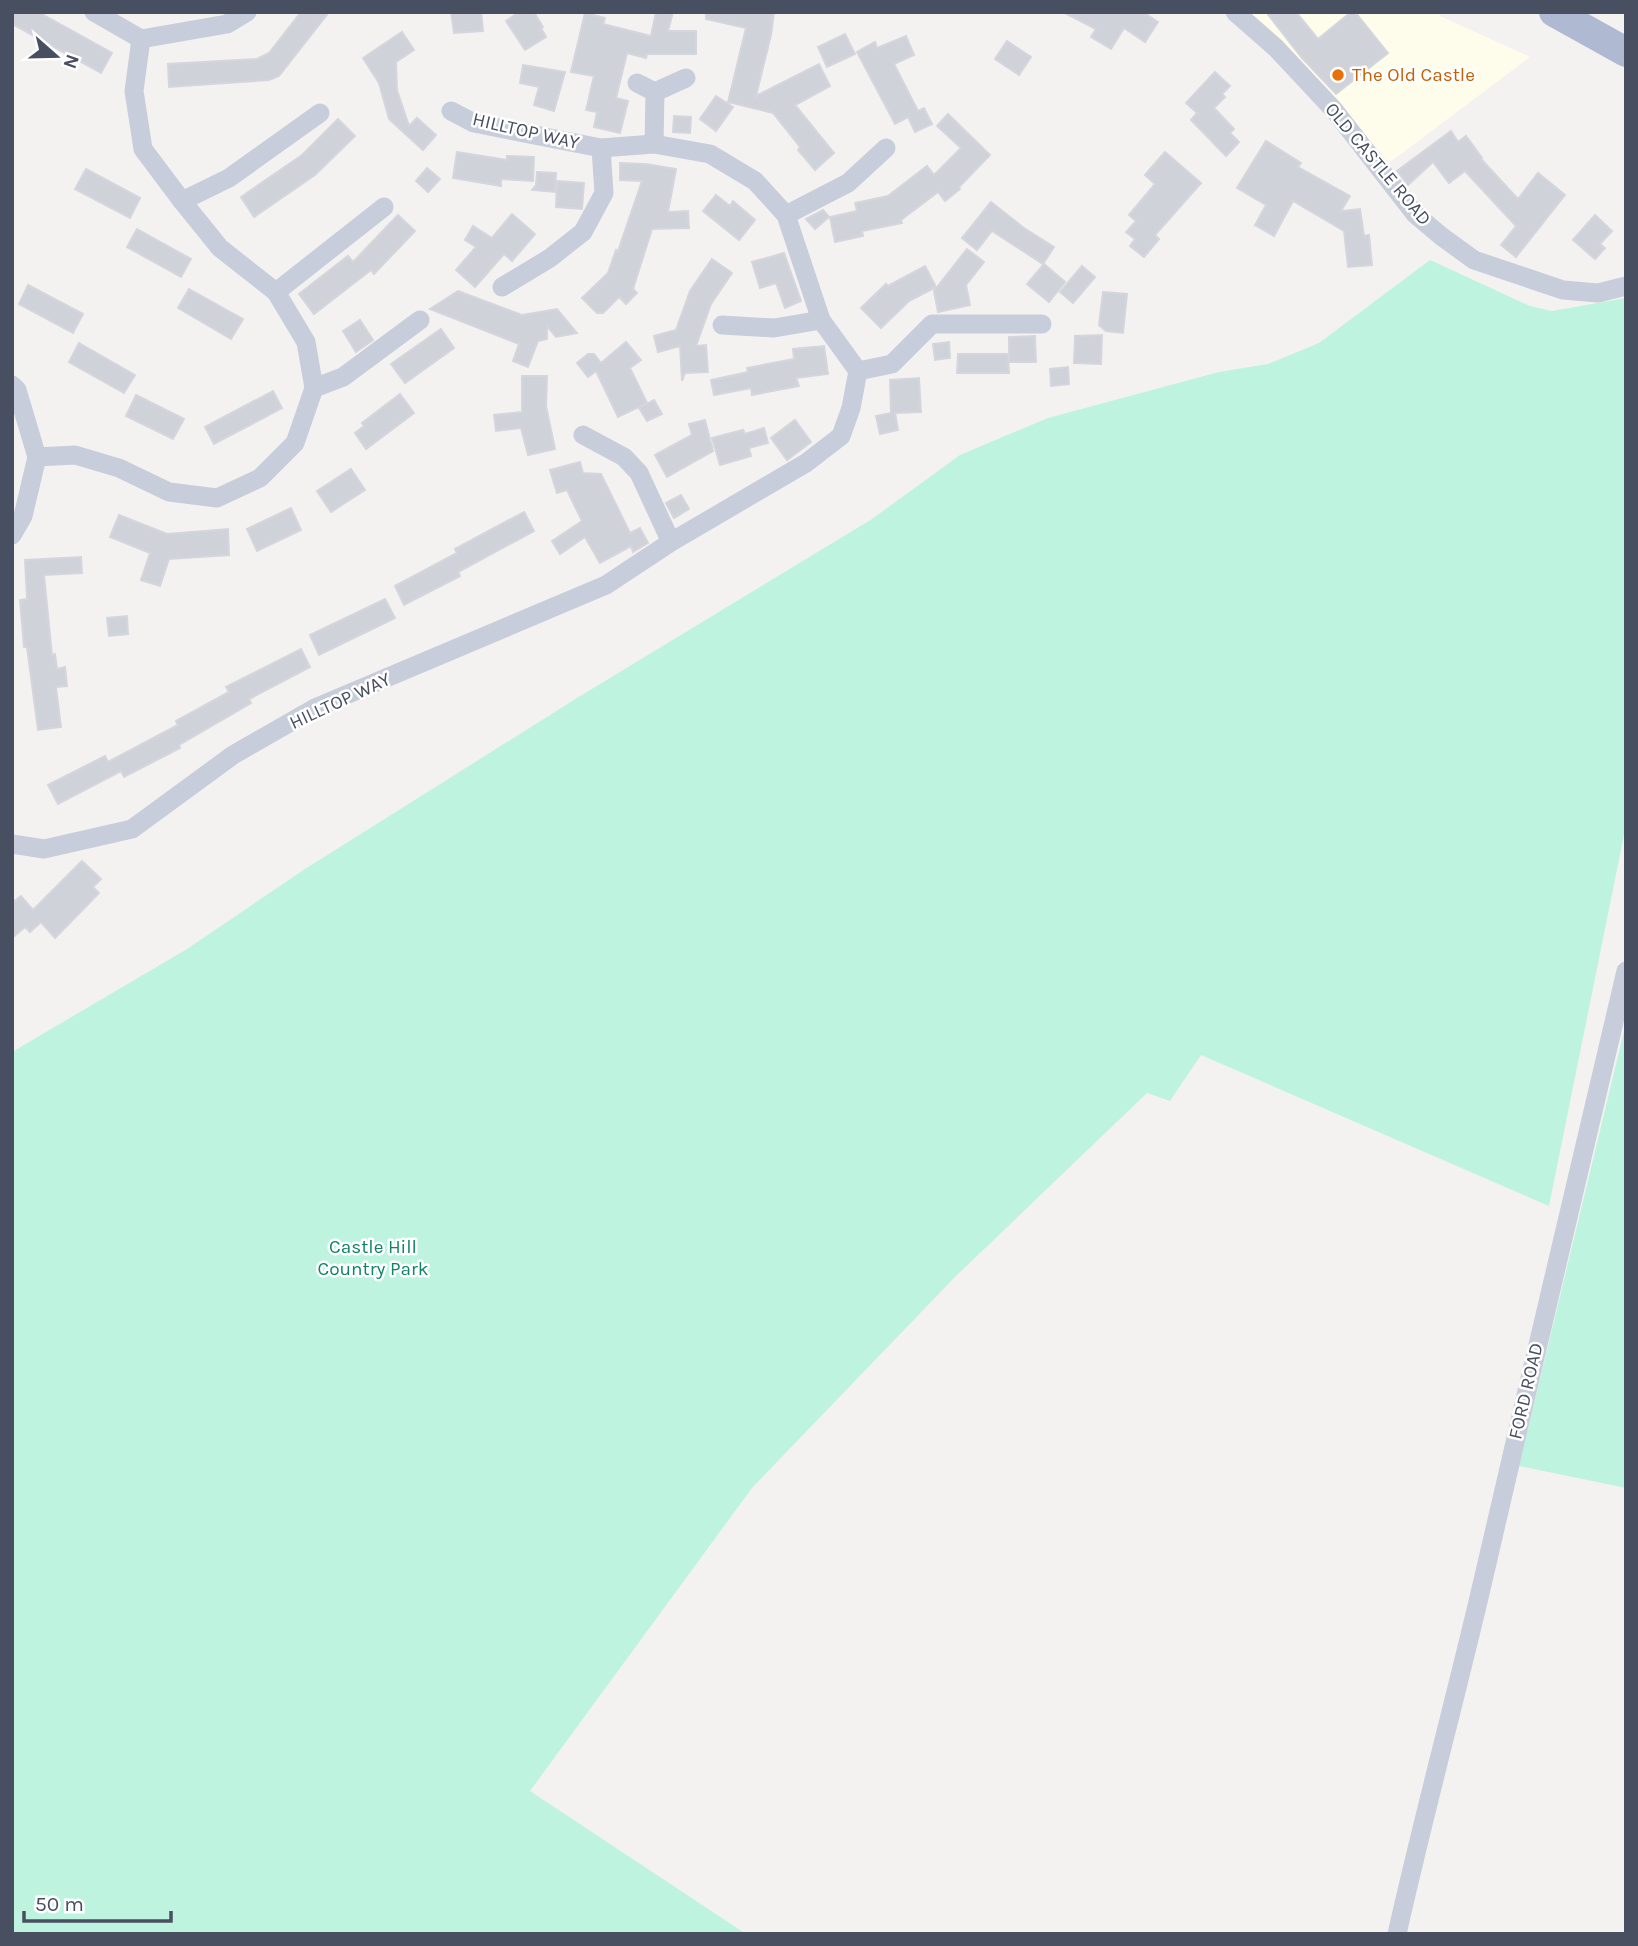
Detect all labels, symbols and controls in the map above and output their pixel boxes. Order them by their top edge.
north arrow [21,21,91,91]
text: N [58,51,84,72]
place label: The Old Castle [1352,64,1475,86]
marker: The Old Castle [1330,67,1346,83]
street label: OLD CASTLE ROAD [1320,98,1436,230]
street label: HILLTOP WAY [470,108,582,154]
street label: HILLTOP WAY [286,668,395,734]
park label: Castle Hill Country Park [318,1236,429,1280]
street label: FORD ROAD [1504,1341,1548,1441]
scale bar [24,1880,172,1924]
text: 50 m [35,1892,84,1916]

